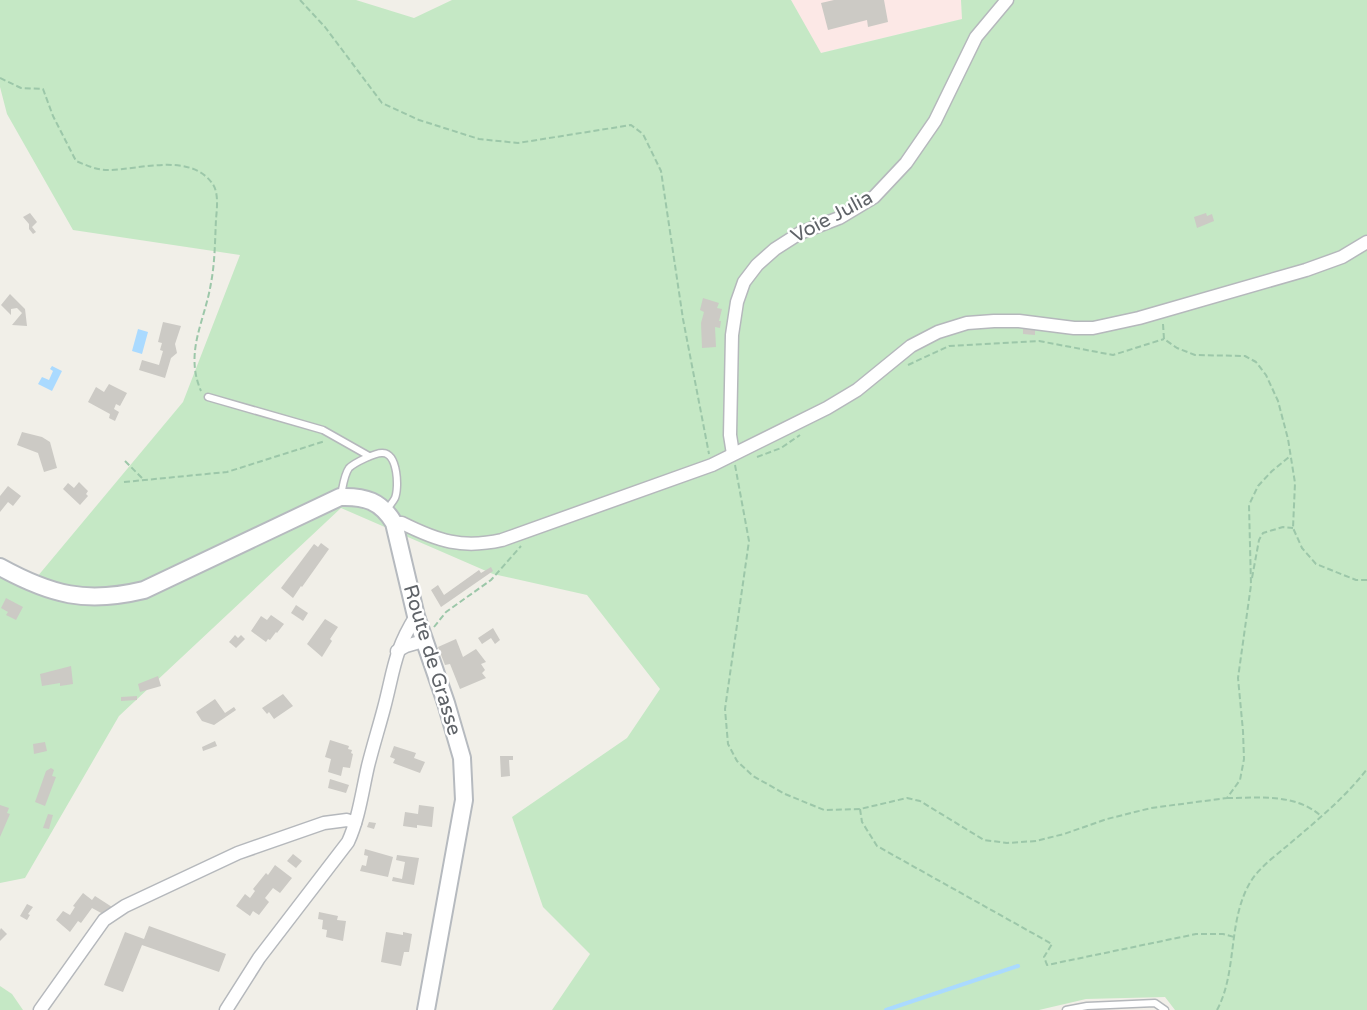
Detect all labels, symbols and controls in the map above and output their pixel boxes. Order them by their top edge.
street label: Voie Julia [787,185,877,249]
street label: Route de Grasse [398,582,466,738]

